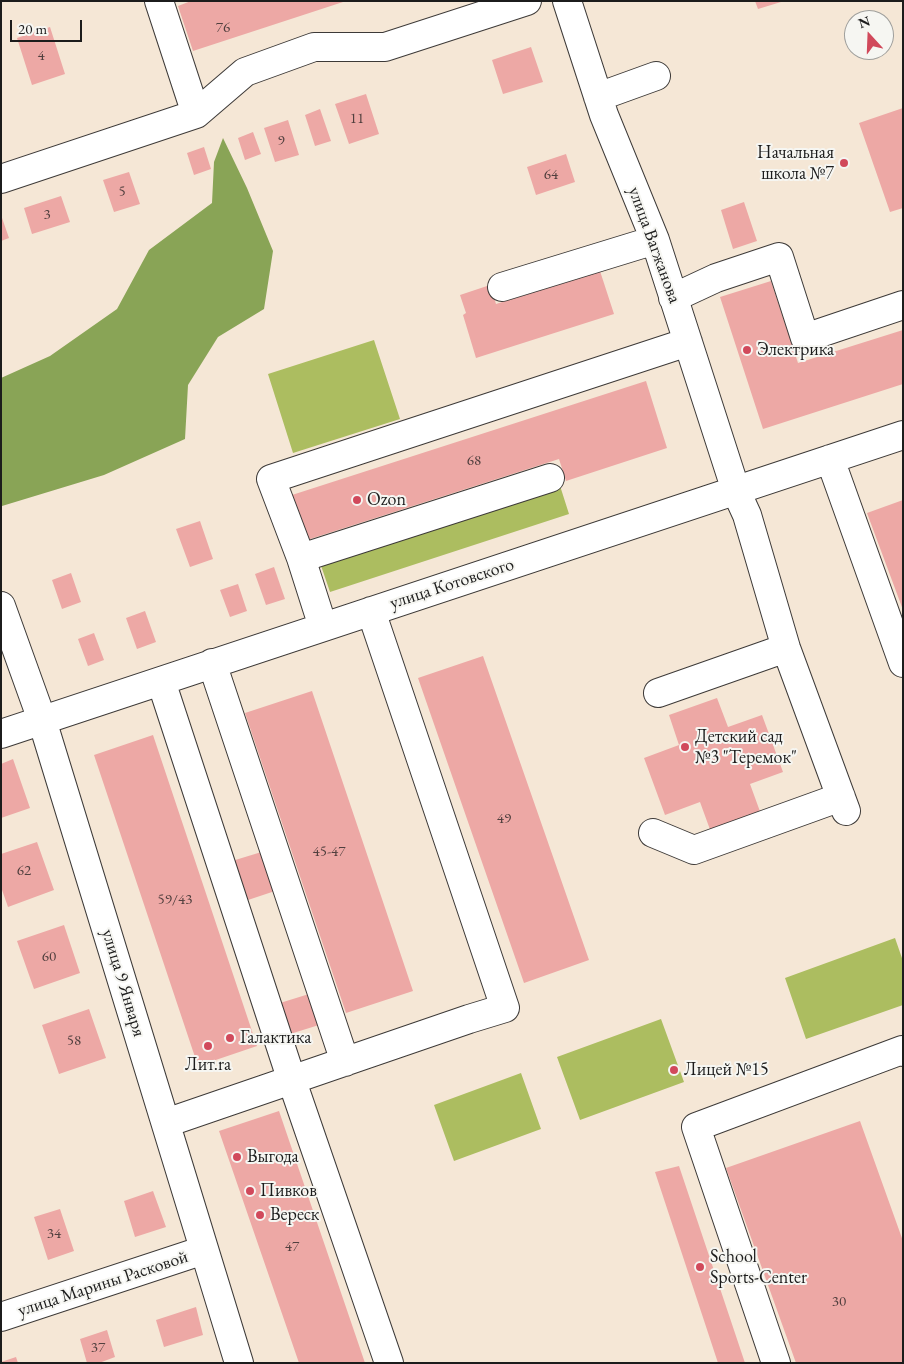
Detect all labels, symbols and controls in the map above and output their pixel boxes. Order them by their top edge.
scale bar [12,10,85,42]
north arrow [844,10,894,60]
text: N [856,11,873,32]
text: 20 m [18,19,47,38]
house number: 76 [216,19,230,37]
house number: 4 [37,47,45,65]
house number: 11 [350,110,364,128]
house number: 9 [277,132,285,150]
place label: Начальная школа №7 [757,142,834,184]
marker: Начальная школа №7 [838,157,850,169]
house number: 64 [544,166,558,184]
house number: 5 [118,183,126,201]
street label: улица Вагжанова [623,184,685,306]
house number: 3 [43,206,51,224]
place label: Электрика [757,339,834,361]
marker: Электрика [741,344,753,356]
house number: 68 [467,452,481,470]
place label: Ozon [367,489,406,511]
marker: Ozon [351,494,363,506]
street label: улица Котовского [387,554,517,614]
place label: Детский сад №3 "Теремок" [695,726,797,769]
marker: Детский сад №3 "Теремок" [679,741,691,753]
house number: 49 [497,810,511,828]
house number: 45-47 [313,843,345,861]
house number: 62 [17,862,31,880]
house number: 59/43 [158,891,192,909]
street label: улица 9 Января [96,927,150,1039]
house number: 60 [42,948,56,966]
place label: Галактика [240,1027,311,1049]
house number: 58 [67,1032,81,1050]
marker: Галактика [224,1032,236,1044]
marker: Лит.ra [202,1040,214,1052]
place label: Лит.ra [185,1054,231,1076]
place label: Лицей №15 [684,1059,769,1081]
marker: Лицей №15 [668,1064,680,1076]
place label: Выгода [247,1146,299,1168]
marker: Выгода [231,1151,243,1163]
place label: Пивков [260,1180,317,1202]
marker: Пивков [244,1185,256,1197]
place label: Вереск [270,1204,319,1226]
marker: Вереск [254,1209,266,1221]
house number: 34 [47,1225,61,1243]
house number: 47 [285,1238,299,1256]
street label: улица Марины Расковой [15,1246,191,1322]
place label: School Sports-Center [710,1246,807,1288]
marker: School Sports-Center [694,1261,706,1273]
house number: 30 [832,1293,846,1311]
house number: 37 [91,1339,105,1357]

